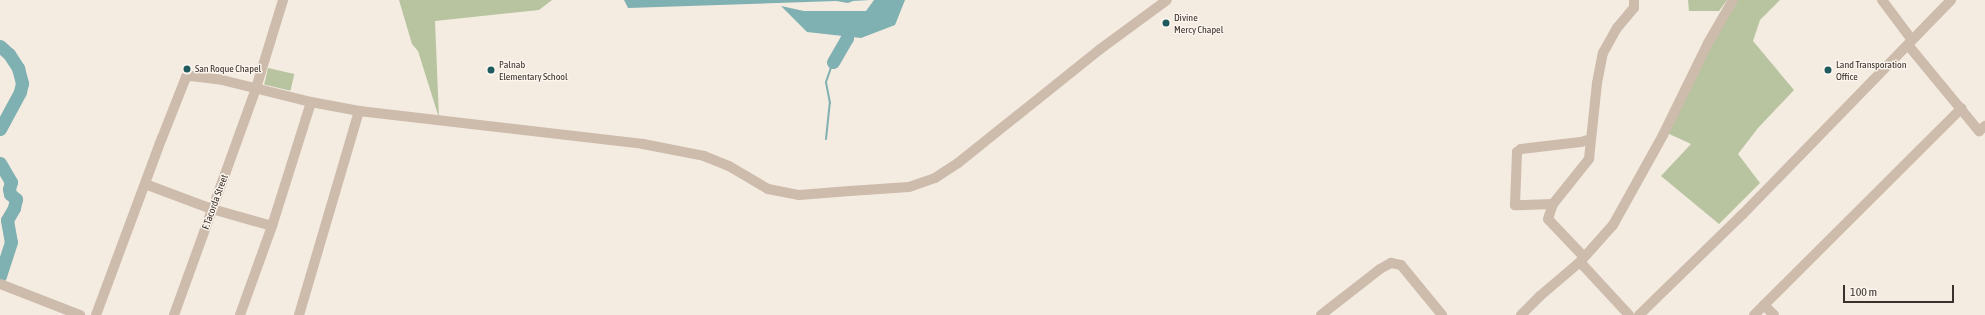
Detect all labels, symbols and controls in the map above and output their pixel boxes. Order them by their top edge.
place label: Divine Mercy Chapel [1174,11,1223,34]
marker: Divine Mercy Chapel [1161,18,1171,28]
place label: Palnab Elementary School [499,58,568,82]
place label: Land Transporation Office [1836,58,1907,82]
place label: San Roque Chapel [195,63,261,75]
marker: San Roque Chapel [182,64,192,74]
marker: Palnab Elementary School [486,65,496,75]
marker: Land Transporation Office [1823,65,1833,75]
street label: F.Tacorda Street [199,173,231,231]
scale bar [1845,277,1956,303]
text: 100 m [1850,285,1877,299]

